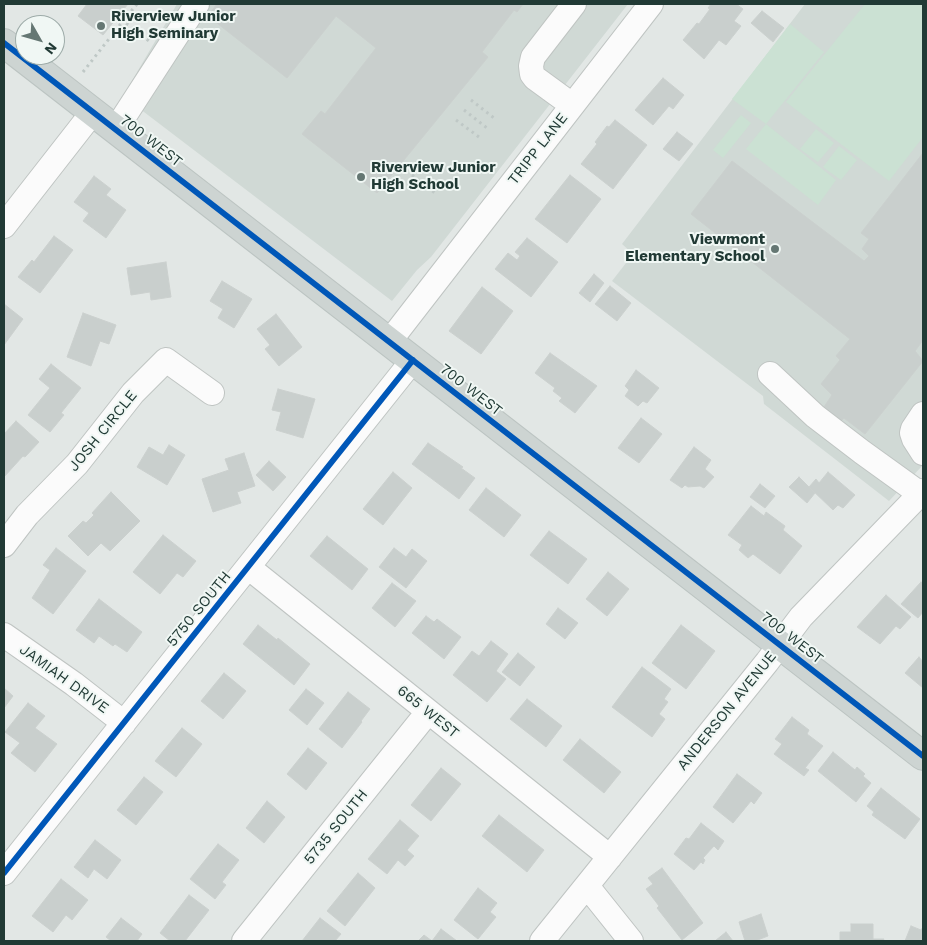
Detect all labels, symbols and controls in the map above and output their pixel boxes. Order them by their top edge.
place label: Riverview Junior High Seminary [111,8,236,43]
north arrow [15,15,65,65]
marker: Riverview Junior High Seminary [95,20,107,32]
text: N [42,40,61,58]
street label: TRIPP LANE [504,109,572,189]
street label: 700 WEST [116,111,186,171]
place label: Riverview Junior High School [371,159,496,194]
marker: Riverview Junior High School [355,171,367,183]
place label: Viewmont Elementary School [625,231,765,266]
marker: Viewmont Elementary School [769,243,781,255]
street label: 700 WEST [436,360,506,420]
street label: JOSH CIRCLE [65,387,141,475]
street label: 5750 SOUTH [163,568,235,650]
street label: 700 WEST [757,608,827,668]
street label: JAMIAH DRIVE [16,641,112,717]
street label: ANDERSON AVENUE [674,648,780,774]
street label: 665 WEST [393,682,463,742]
street label: 5735 SOUTH [300,786,372,868]

